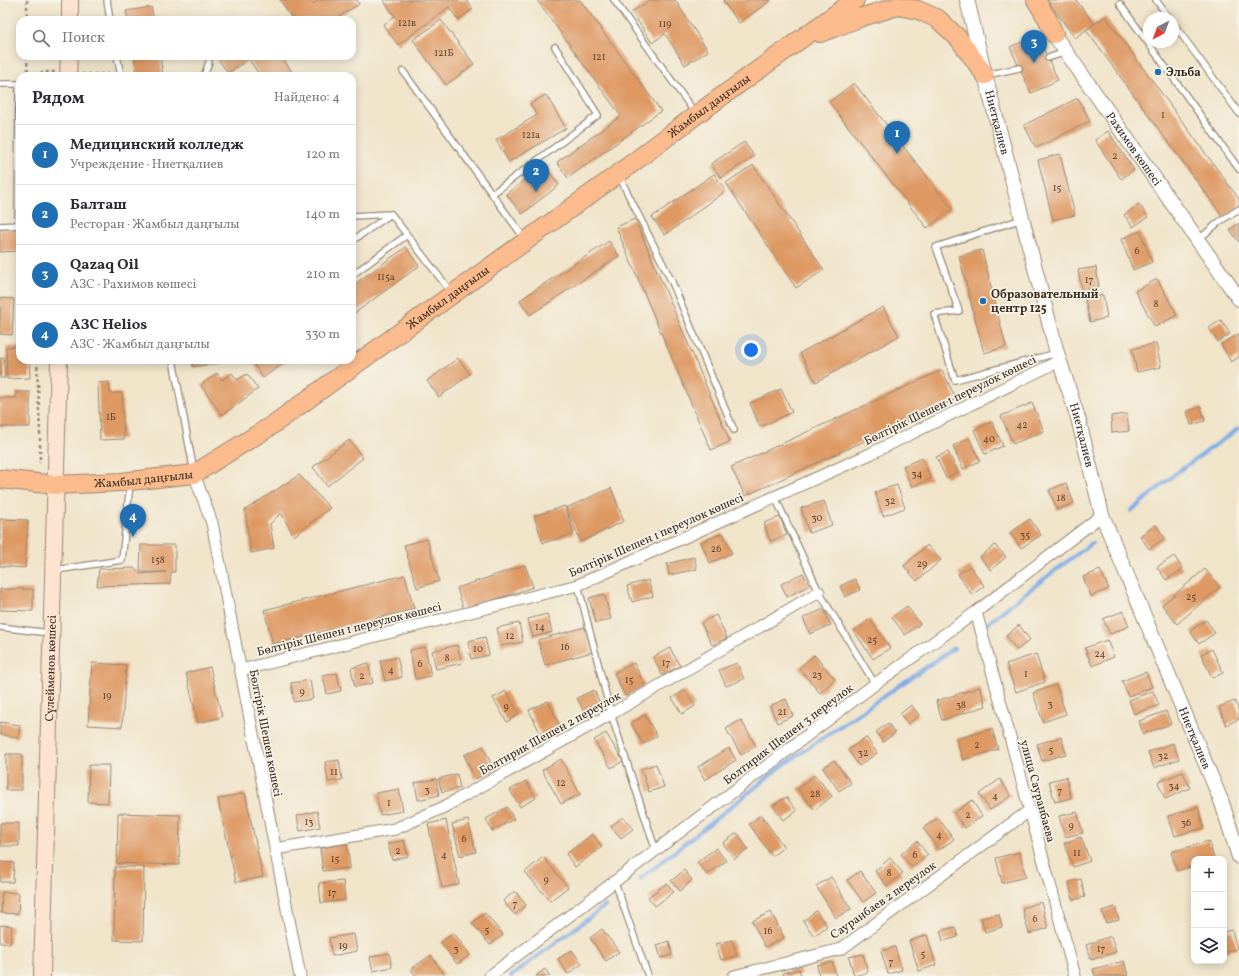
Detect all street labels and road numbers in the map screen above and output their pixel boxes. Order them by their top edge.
street label: Жамбыл даңғылы [665,71,755,143]
street label: Ниетқалиев [980,89,1012,157]
street label: Рахимов көшесі [1102,109,1165,190]
street label: Жамбыл даңғылы [404,263,494,334]
street label: Бөлтірік Шешен 1 переулок көшесі [862,352,1040,450]
street label: Ниетқалиев [1065,401,1097,469]
street label: Жамбыл даңғылы [94,467,194,492]
street label: Бөлтірік Шешен 1 переулок көшесі [567,490,747,582]
street label: Бөлтірік Шешен 1 переулок көшесі [255,599,444,661]
street label: Сүлейменов көшесі [42,614,61,722]
street label: Бөлтірік Шешен көшесі [245,668,285,799]
street label: Болтирик Шешен 3 переулок [720,680,857,789]
street label: Болтирик Шешен 2 переулок [477,688,624,779]
street label: Ниетқалиев [1174,705,1214,772]
street label: улица Сауранбаева [1016,738,1058,844]
street label: Сауранбаев 2 переулок [827,858,940,943]

